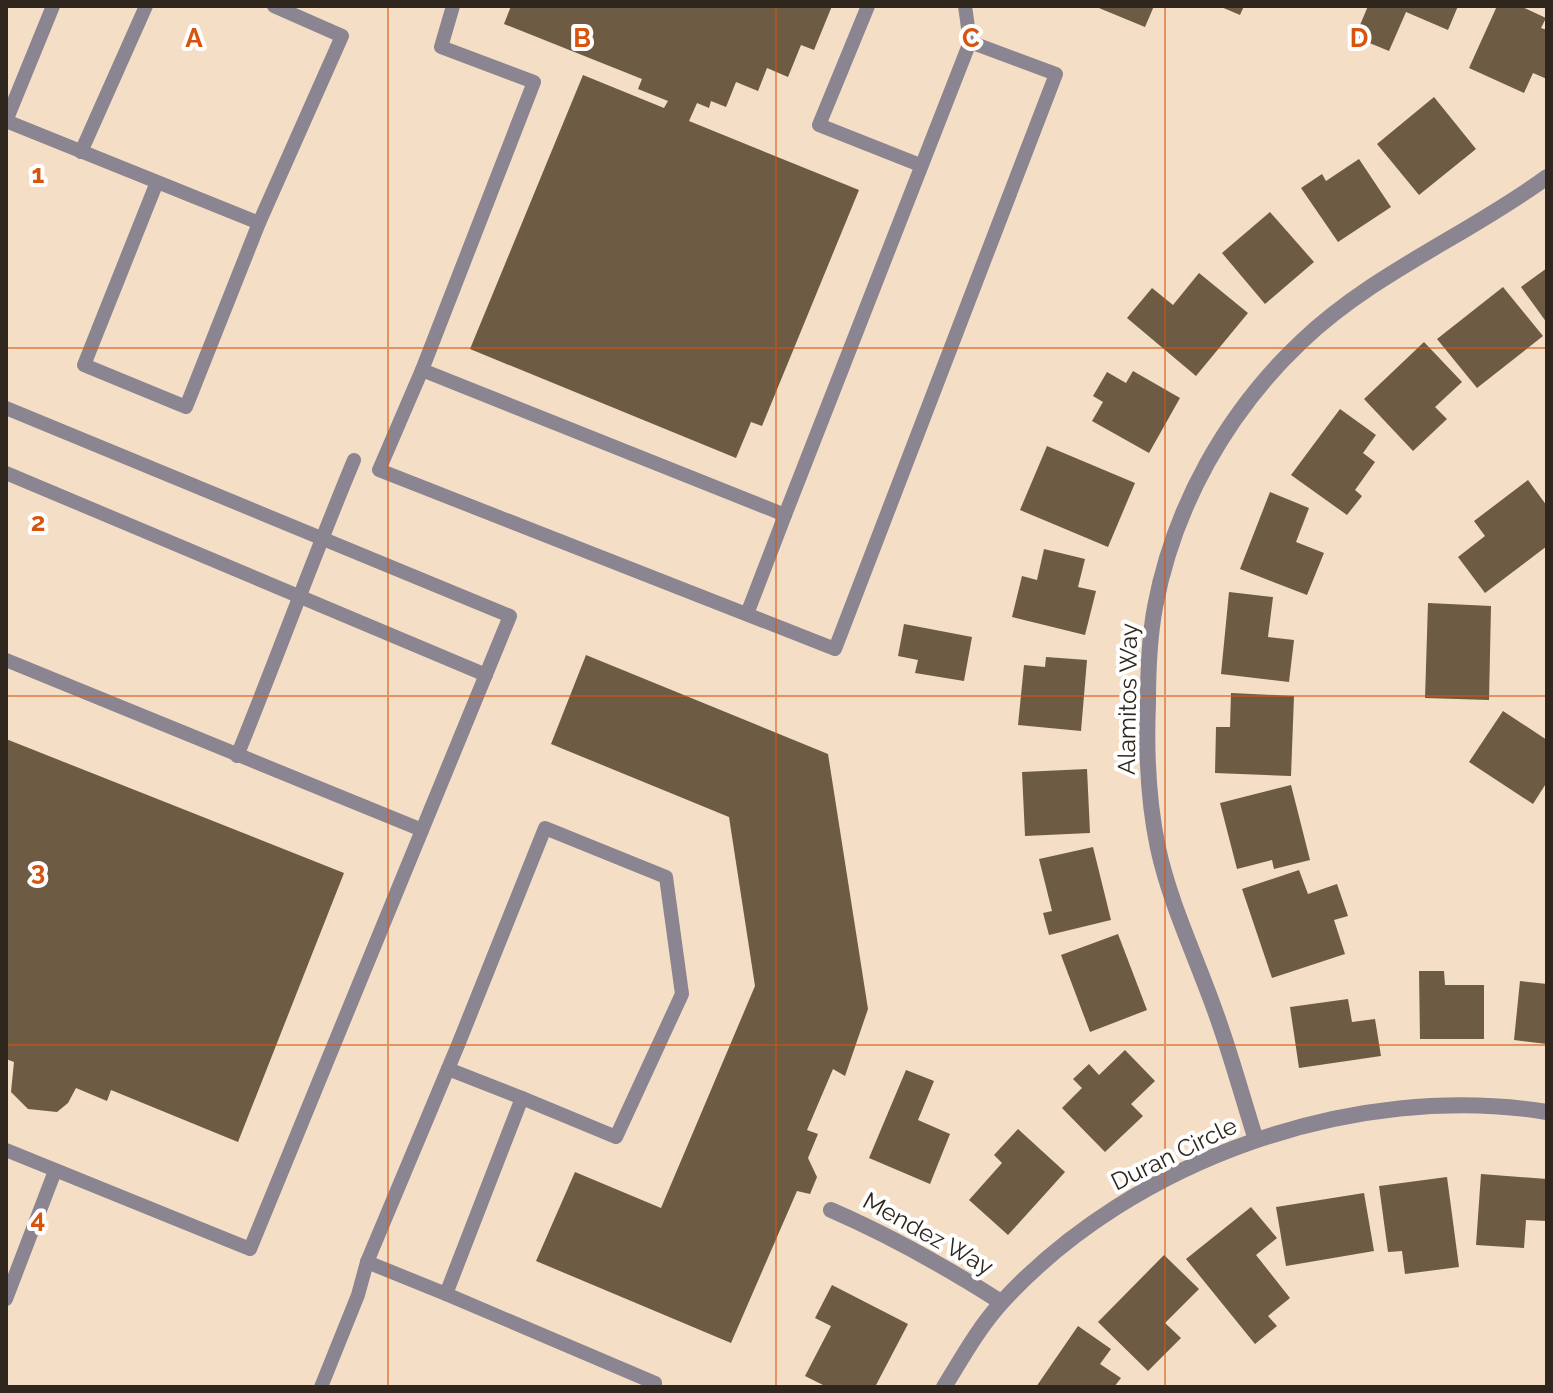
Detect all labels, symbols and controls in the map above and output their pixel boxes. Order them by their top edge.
text: A [185,23,203,53]
text: B [573,23,591,53]
text: C [962,23,980,53]
text: D [1350,23,1368,53]
text: 1 [32,159,45,189]
text: 2 [31,507,45,537]
street label: Alamitos Way [1112,623,1143,775]
text: 3 [31,856,45,886]
street label: Duran Circle [1106,1111,1241,1197]
street label: Mendez Way [858,1186,998,1281]
text: 4 [31,1204,45,1234]

